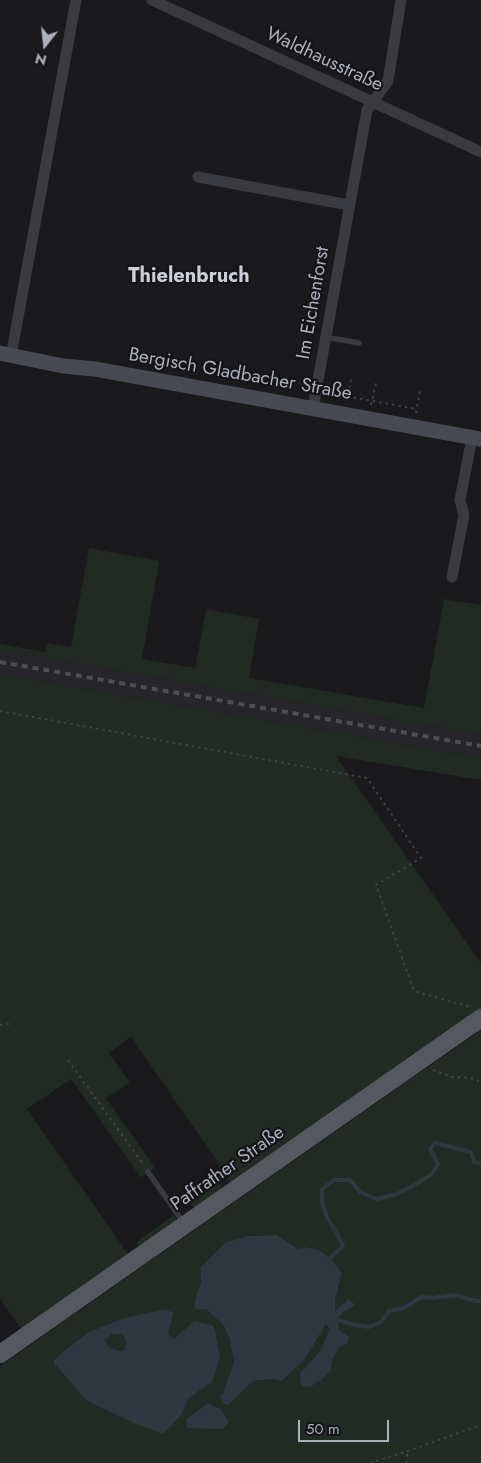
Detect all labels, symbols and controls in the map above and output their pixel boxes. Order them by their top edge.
north arrow [20,20,70,70]
street label: Waldhausstraße [262,23,386,97]
text: N [33,48,49,71]
street label: Im Eichenforst [293,245,335,361]
district label: Thielenbruch [128,265,250,289]
street label: Bergisch Gladbacher Straße [127,344,353,406]
street label: Paffrather Straße [167,1121,289,1217]
scale bar [301,1410,392,1442]
text: 50 m [306,1418,340,1440]

